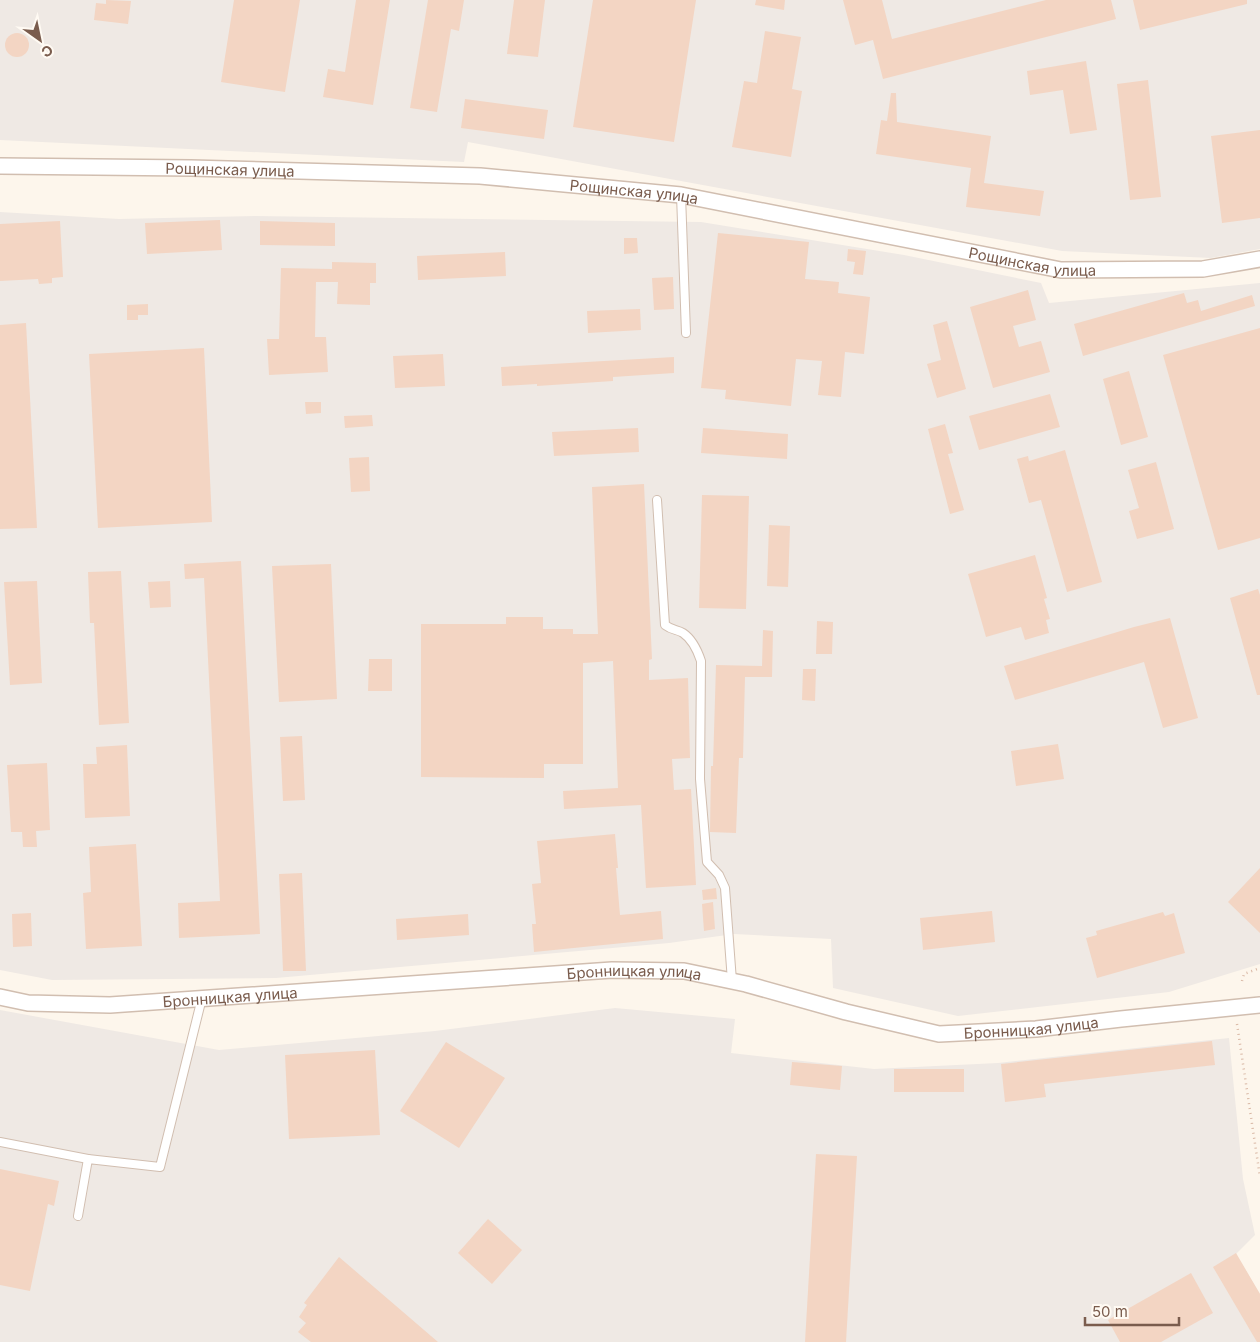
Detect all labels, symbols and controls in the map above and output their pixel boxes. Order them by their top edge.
north arrow [15,15,65,65]
text: С [38,41,56,61]
street label: Рощинская улица [165,158,295,180]
street label: Рощинская улица [569,175,700,208]
street label: Рощинская улица [967,242,1096,280]
street label: Бронницкая улица [566,961,703,984]
street label: Бронницкая улица [162,982,298,1011]
street label: Бронницкая улица [963,1012,1100,1042]
scale bar [1085,1294,1179,1326]
text: 50 m [1092,1302,1128,1321]

